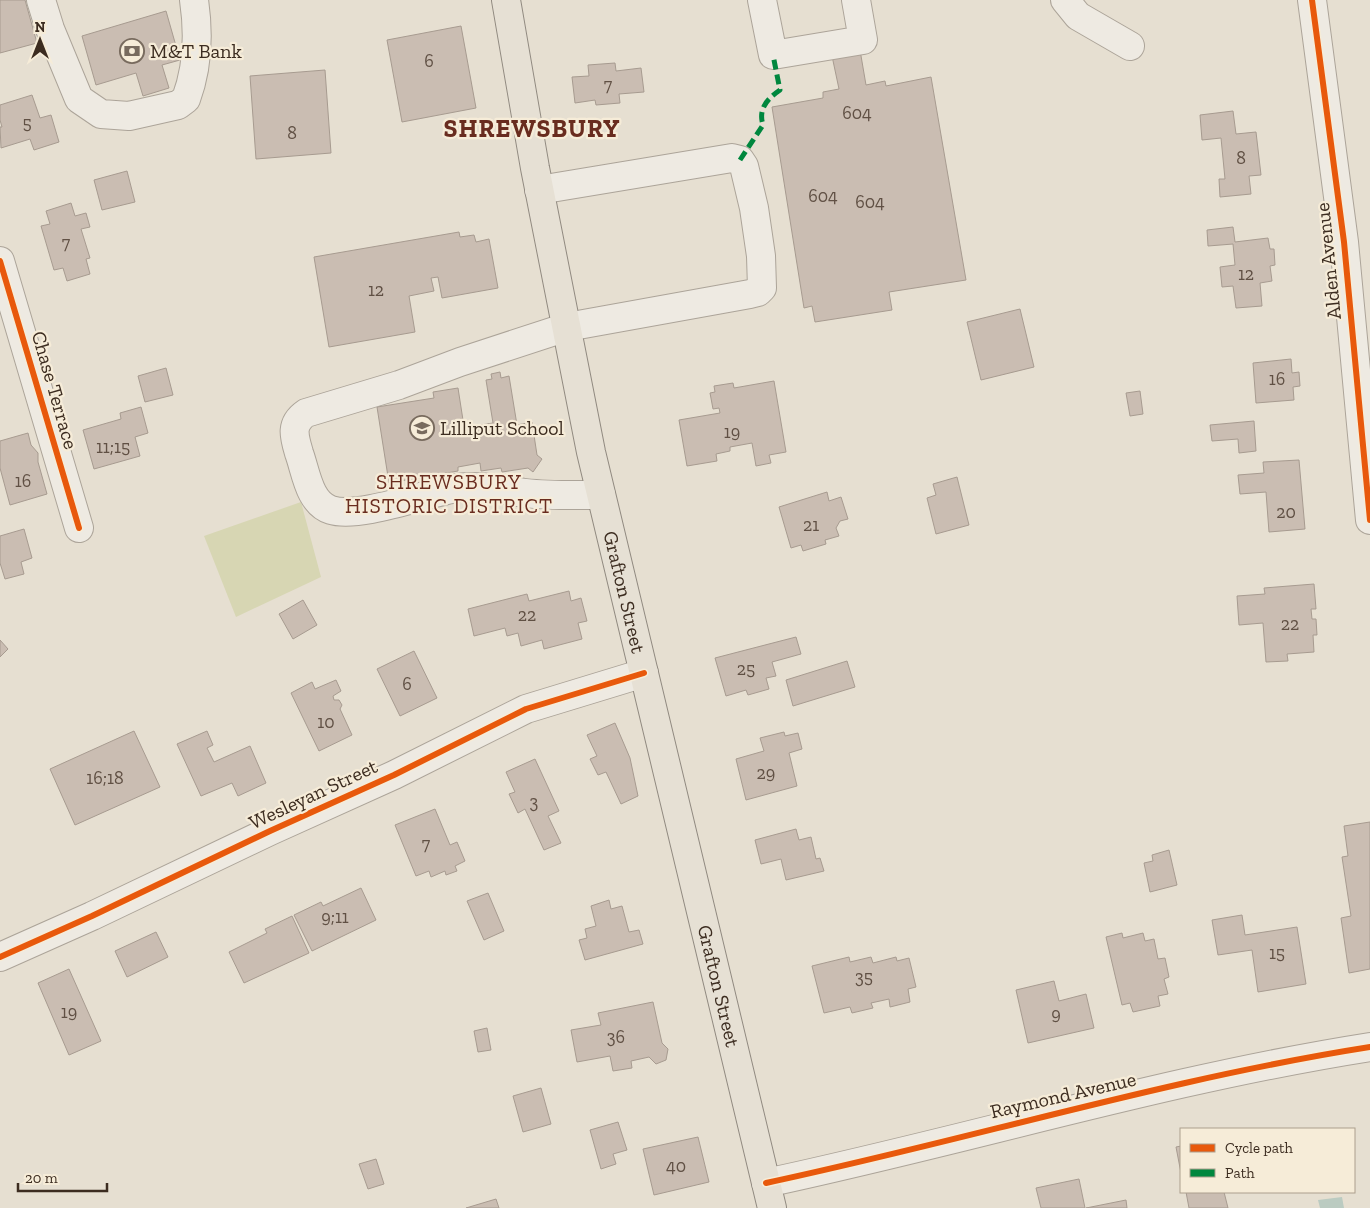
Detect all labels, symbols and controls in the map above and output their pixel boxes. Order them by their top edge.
north arrow [15,15,65,65]
text: N [35,19,46,36]
bank icon: M&T Bank [119,38,145,64]
place label: M&T Bank [150,39,243,63]
house number: 6 [424,50,434,72]
house number: 7 [604,74,613,96]
house number: 604 [842,102,872,124]
house number: 5 [22,112,32,134]
district label: SHREWSBURY [444,113,620,143]
house number: 8 [287,122,297,144]
house number: 8 [1236,147,1246,169]
house number: 604 [808,185,838,207]
house number: 604 [855,191,885,213]
street label: Alden Avenue [1310,201,1346,321]
house number: 7 [62,232,71,254]
house number: 12 [1238,263,1254,285]
house number: 12 [368,279,384,301]
street label: Chase Terrace [27,328,83,452]
house number: 16 [1269,368,1285,390]
school or university icon: Lilliput School [409,415,435,441]
place label: Lilliput School [440,416,564,440]
house number: 19 [724,421,740,443]
house number: 11;15 [96,436,130,458]
district label: SHREWSBURY HISTORIC DISTRICT [345,469,553,518]
house number: 16 [15,470,31,492]
house number: 20 [1276,501,1296,523]
house number: 21 [803,514,819,536]
street label: Grafton Street [598,529,651,656]
house number: 22 [518,604,536,626]
house number: 22 [1281,613,1299,635]
house number: 25 [737,658,755,680]
house number: 6 [402,673,412,695]
house number: 10 [317,711,335,733]
street label: Wesleyan Street [245,754,382,834]
house number: 29 [757,762,775,784]
house number: 16;18 [86,767,124,789]
house number: 3 [530,791,539,813]
house number: 7 [422,833,431,855]
house number: 9;11 [321,906,349,928]
street label: Grafton Street [693,923,745,1050]
house number: 15 [1269,942,1285,964]
house number: 35 [855,966,873,988]
house number: 19 [61,1001,77,1023]
house number: 9 [1051,1003,1061,1025]
house number: 36 [607,1026,625,1048]
street label: Raymond Avenue [988,1067,1138,1123]
legend [1180,1128,1355,1193]
text: Cycle path [1225,1139,1294,1157]
house number: 40 [666,1155,686,1177]
scale bar [18,1160,106,1192]
text: Path [1225,1164,1255,1182]
text: 20 m [25,1169,58,1187]

